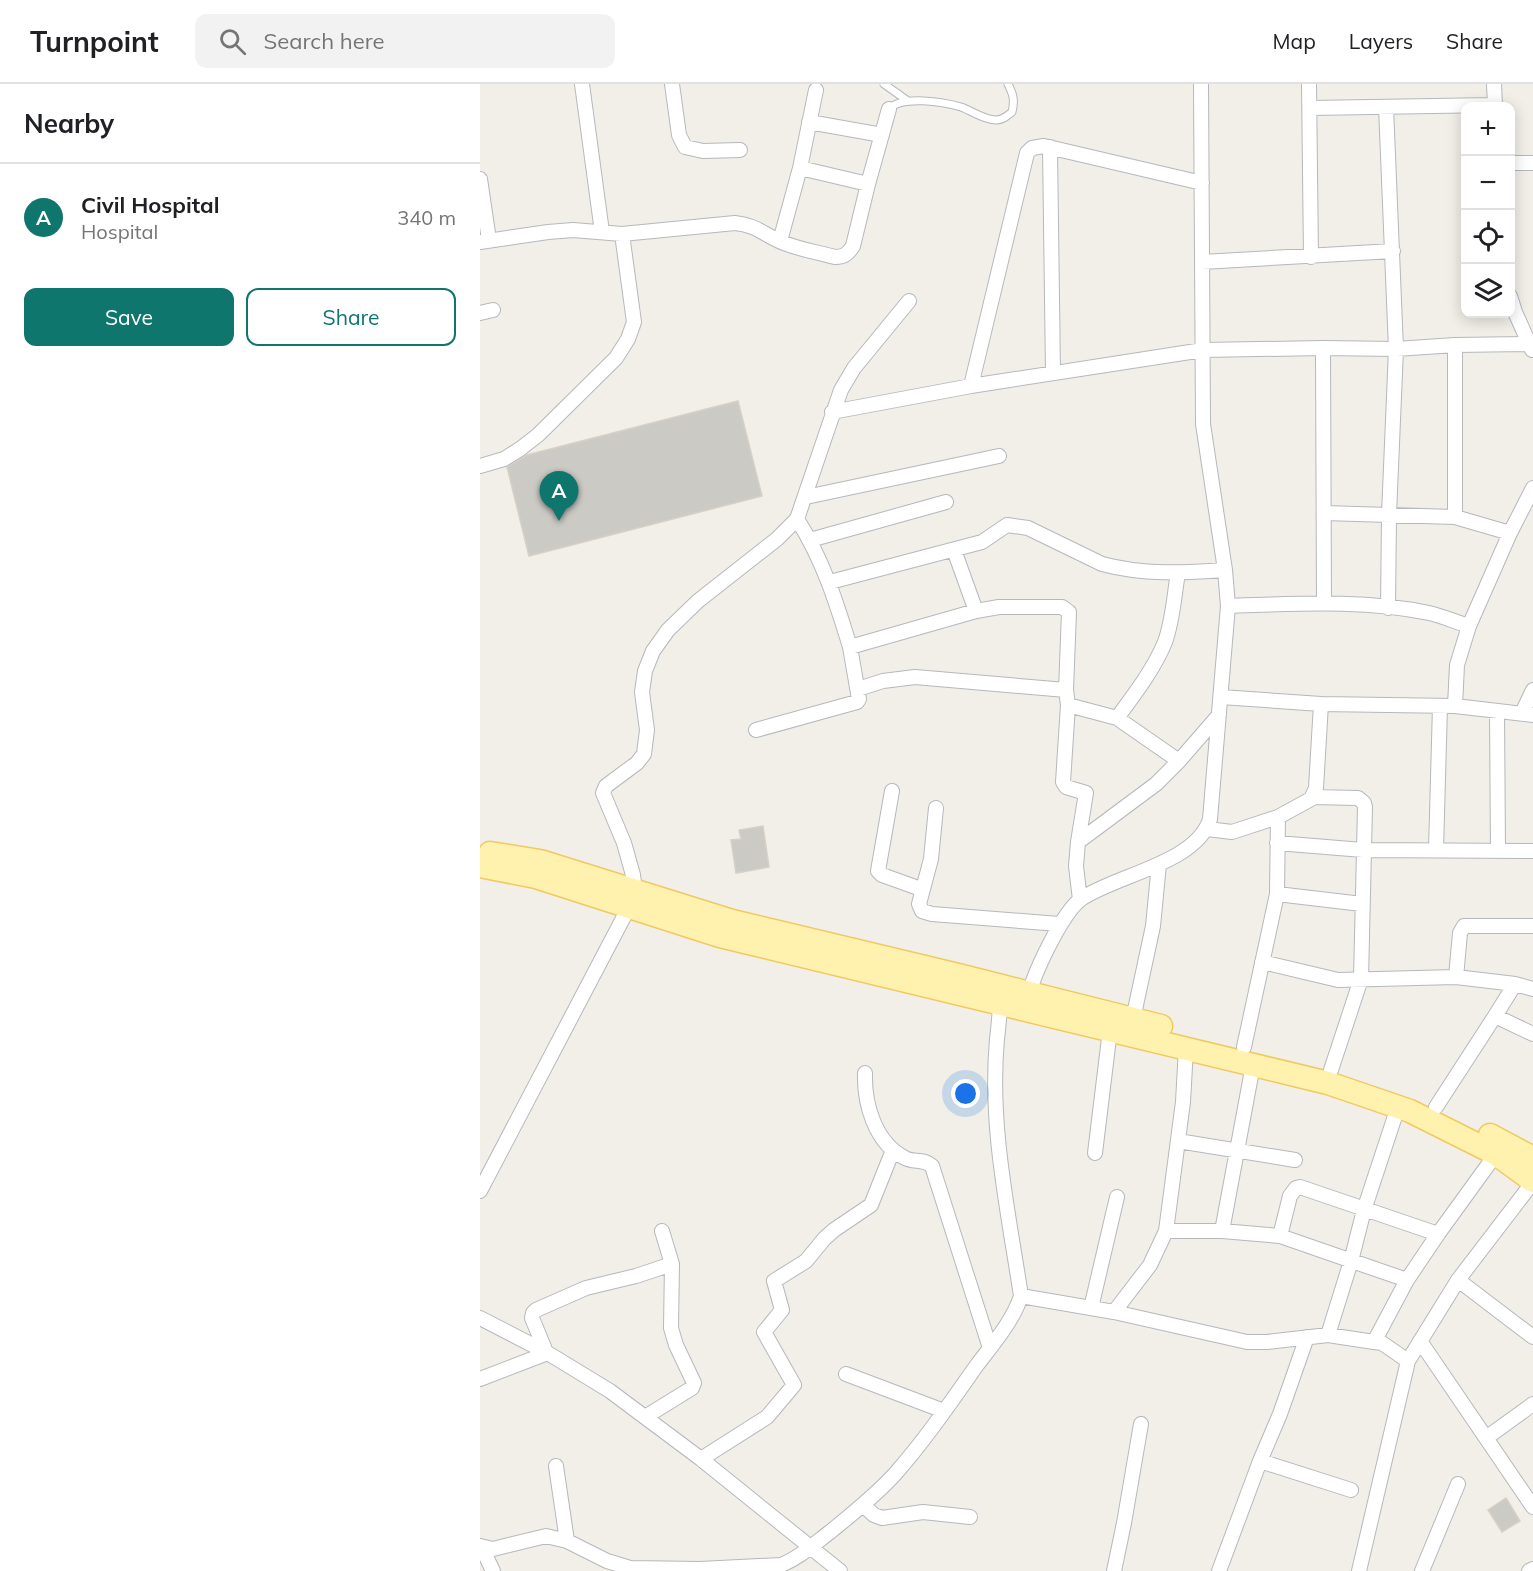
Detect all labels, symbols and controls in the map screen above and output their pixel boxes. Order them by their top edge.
search box [195,14,615,68]
text: Turnpoint [30,24,159,59]
icon: search [216,25,249,58]
text: Search here [264,27,384,55]
text: Map [1273,28,1316,54]
text: Layers [1349,28,1413,54]
text: Share [1446,28,1503,54]
map controls [1461,102,1515,318]
button: + [1461,102,1515,156]
text: Nearby [24,107,114,140]
button: − [1461,156,1515,210]
text: Civil Hospital [81,191,219,219]
text: A [36,205,51,230]
text: 340 m [397,205,456,230]
button: locate [1461,210,1515,264]
text: Hospital [81,219,158,244]
button: layers [1461,264,1515,318]
button: Save [24,288,234,346]
button: Share [246,288,456,346]
pin: A [540,472,578,521]
your location [951,1079,980,1108]

